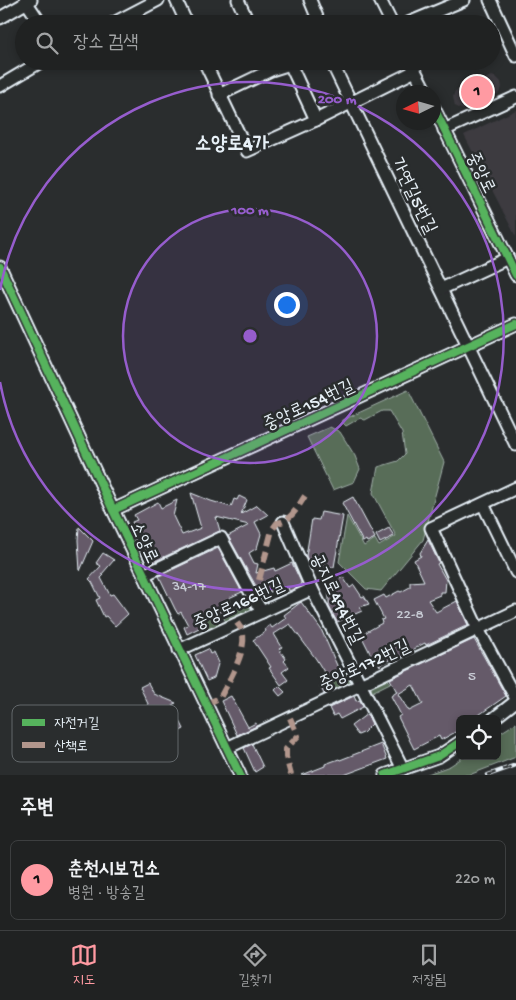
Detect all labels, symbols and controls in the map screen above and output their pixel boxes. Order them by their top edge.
search box [15,15,501,70]
icon: search [33,29,61,57]
text: 장소 검색 [73,32,139,55]
pin: 1 [461,73,493,111]
north arrow [396,85,441,130]
text: 200 m [318,91,357,109]
district label: 소양로4가 [195,134,270,157]
street label: 중앙로 [461,149,499,197]
street label: 가연길5번길 [385,155,440,238]
text: 100 m [230,202,269,220]
your location [274,292,300,318]
centre of rings [241,327,259,345]
street label: 중앙로154번길 [260,376,358,436]
street label: 소양로 [124,519,161,567]
street label: 공지로494번길 [305,550,367,648]
street label: 중앙로166번길 [190,575,288,635]
house number: 34-17 [171,578,207,596]
house number: 22-8 [396,606,424,624]
street label: 중앙로172번길 [316,636,414,696]
house number: 5 [468,668,476,686]
legend [12,705,178,762]
map controls [456,715,501,760]
button: locate [456,715,501,760]
text: 자전거길 [54,716,100,733]
text: 산책로 [54,739,88,756]
text: 주변 [20,797,54,822]
text: 춘천시보건소 [68,859,160,882]
text: 1 [34,871,40,890]
text: 220 m [455,871,495,890]
text: 병원 · 방송길 [68,885,145,904]
tab: 지도 [70,941,98,990]
tab: 길찾기 [238,941,272,990]
tab: 저장됨 [412,941,446,990]

